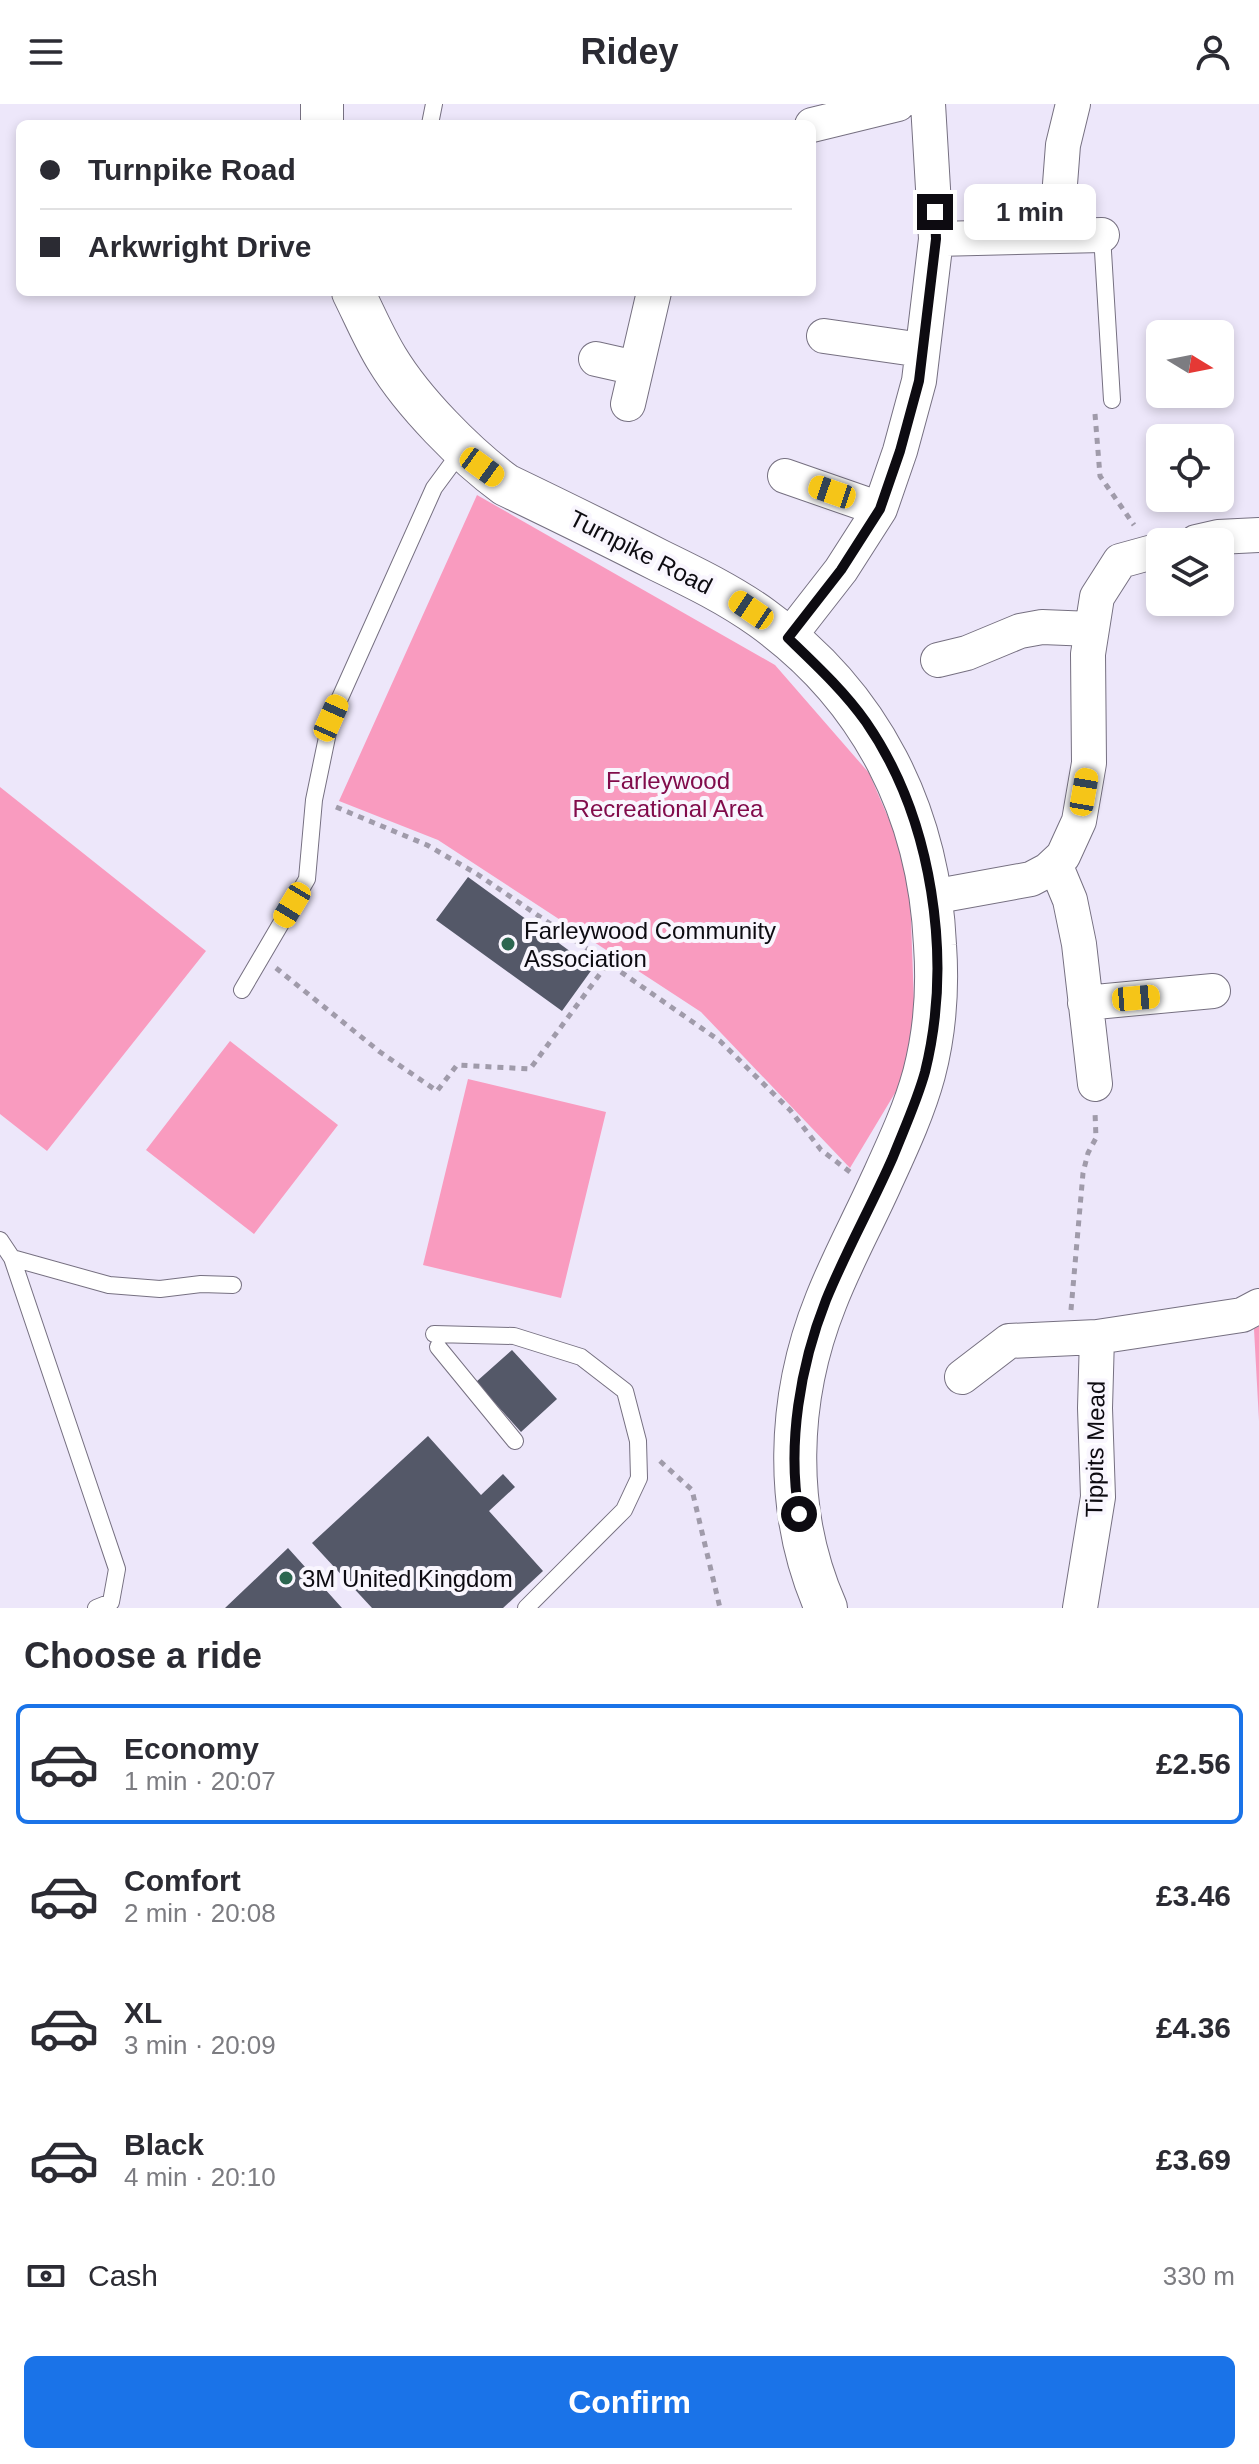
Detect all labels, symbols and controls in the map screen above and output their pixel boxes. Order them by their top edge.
icon: menu [24,30,68,74]
icon: person [1191,30,1235,74]
text: Ridey [580,31,679,72]
text: Turnpike Road [88,153,296,186]
callout: 1 min [963,184,1095,240]
route end [917,194,953,230]
text: 1 min [996,197,1064,227]
text: Arkwright Drive [88,230,311,263]
north arrow [1146,320,1234,408]
map controls [1146,320,1234,616]
button: locate [1146,424,1234,512]
car [456,443,508,491]
car [805,473,859,511]
street label: Turnpike Road [565,504,717,600]
button: layers [1146,528,1234,616]
car [724,587,778,633]
car [310,691,352,745]
car [1068,766,1100,818]
park label: Farleywood Recreational Area [573,767,764,822]
car [269,878,315,932]
place label: Farleywood Community Association [524,917,776,972]
marker: Farleywood Community Association [499,935,517,953]
car [1111,984,1161,1012]
street label: Tippits Mead [1080,1381,1110,1517]
route start [781,1496,817,1532]
place label: 3M United Kingdom [302,1565,513,1592]
marker: 3M United Kingdom [277,1569,295,1587]
text: Choose a ride [24,1635,262,1676]
icon: car [28,1728,100,1800]
text: Economy [124,1732,259,1765]
text: £2.56 [1156,1747,1231,1780]
text: 1 min · 20:07 [124,1766,276,1796]
icon: car [28,1860,100,1932]
text: Comfort [124,1864,241,1897]
text: £3.46 [1156,1879,1231,1912]
text: 2 min · 20:08 [124,1898,276,1928]
icon: car [28,1992,100,2064]
text: XL [124,1996,162,2029]
text: £4.36 [1156,2011,1231,2044]
text: 3 min · 20:09 [124,2030,276,2060]
icon: car [28,2124,100,2196]
text: Black [124,2128,204,2161]
text: £3.69 [1156,2143,1231,2176]
text: 4 min · 20:10 [124,2162,276,2192]
icon: cash [24,2254,68,2298]
text: Cash [88,2259,158,2292]
text: 330 m [1163,2261,1235,2291]
button: Confirm [24,2356,1235,2448]

